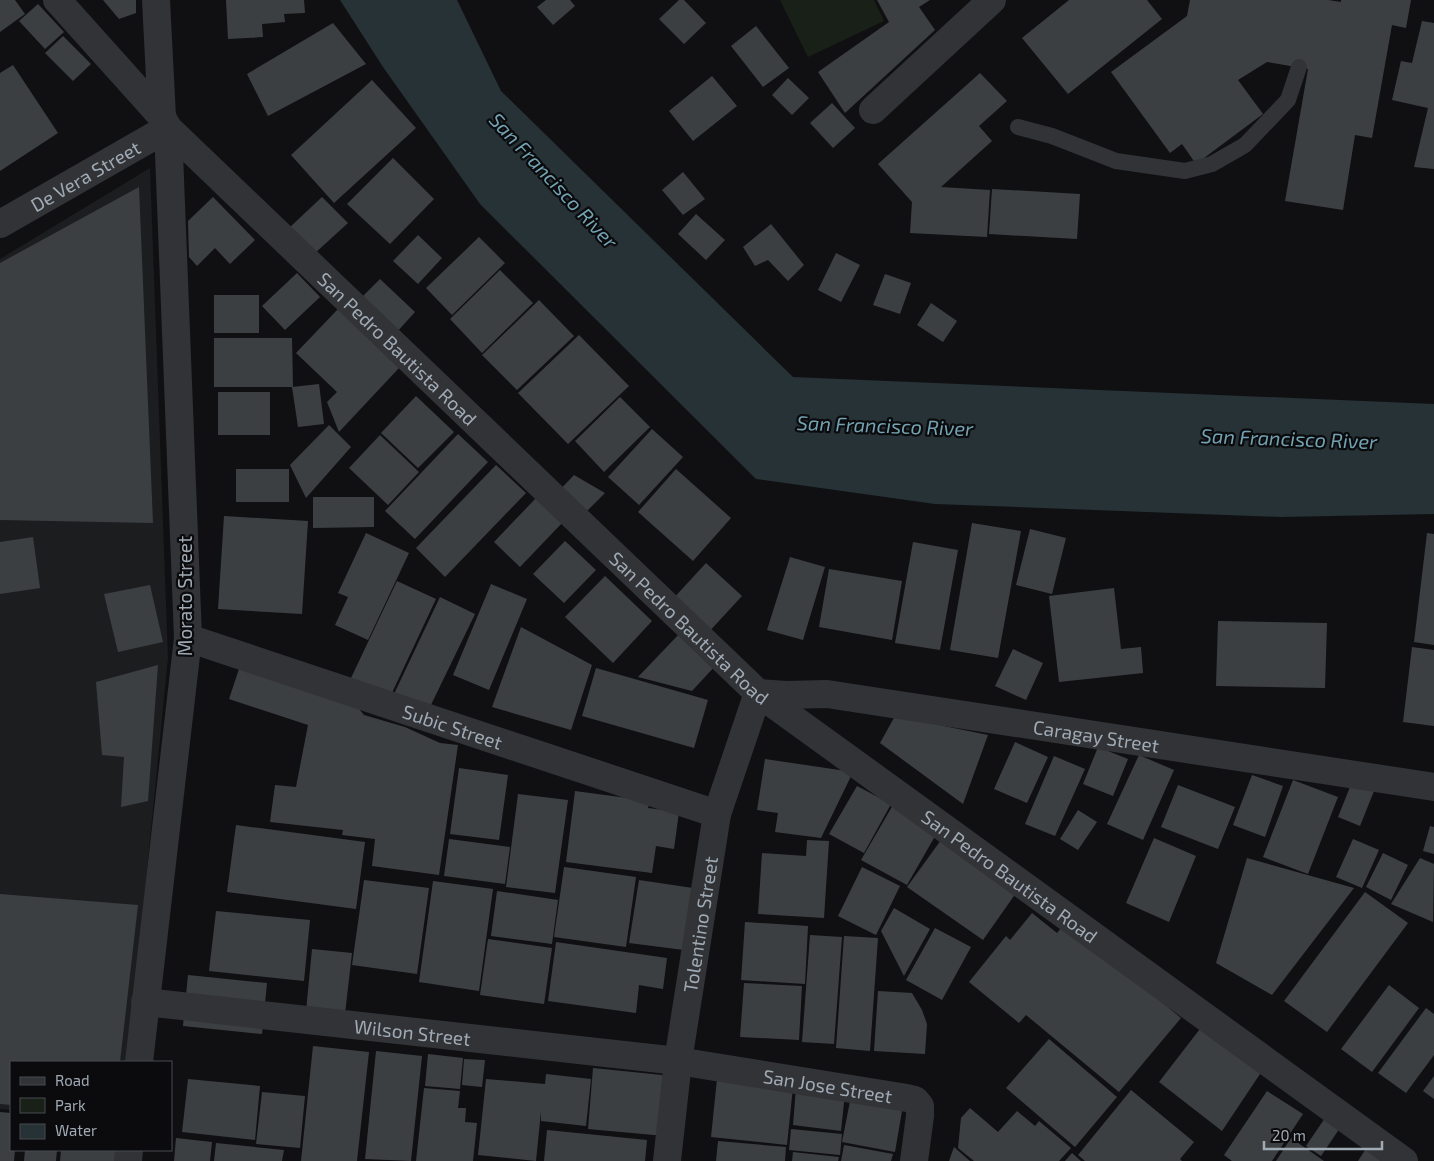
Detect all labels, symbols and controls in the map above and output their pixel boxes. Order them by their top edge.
water label: San Francisco River [485,107,624,253]
street label: De Vera Street [26,135,144,216]
street label: San Pedro Bautista Road [314,267,482,430]
water label: San Francisco River [796,410,975,440]
water label: San Francisco River [1200,423,1379,453]
street label: Morato Street [173,536,196,656]
street label: San Pedro Bautista Road [605,546,774,709]
street label: Subic Street [400,699,505,753]
street label: Caragay Street [1032,714,1161,756]
street label: San Pedro Bautista Road [918,804,1103,947]
street label: Tolentino Street [678,855,722,994]
street label: Wilson Street [353,1014,472,1049]
legend [10,1061,172,1151]
street label: San Jose Street [762,1063,894,1107]
text: Road [55,1071,90,1089]
text: Park [55,1096,86,1114]
scale bar [1264,1118,1382,1150]
text: Water [55,1121,97,1139]
text: 20 m [1272,1126,1306,1144]

